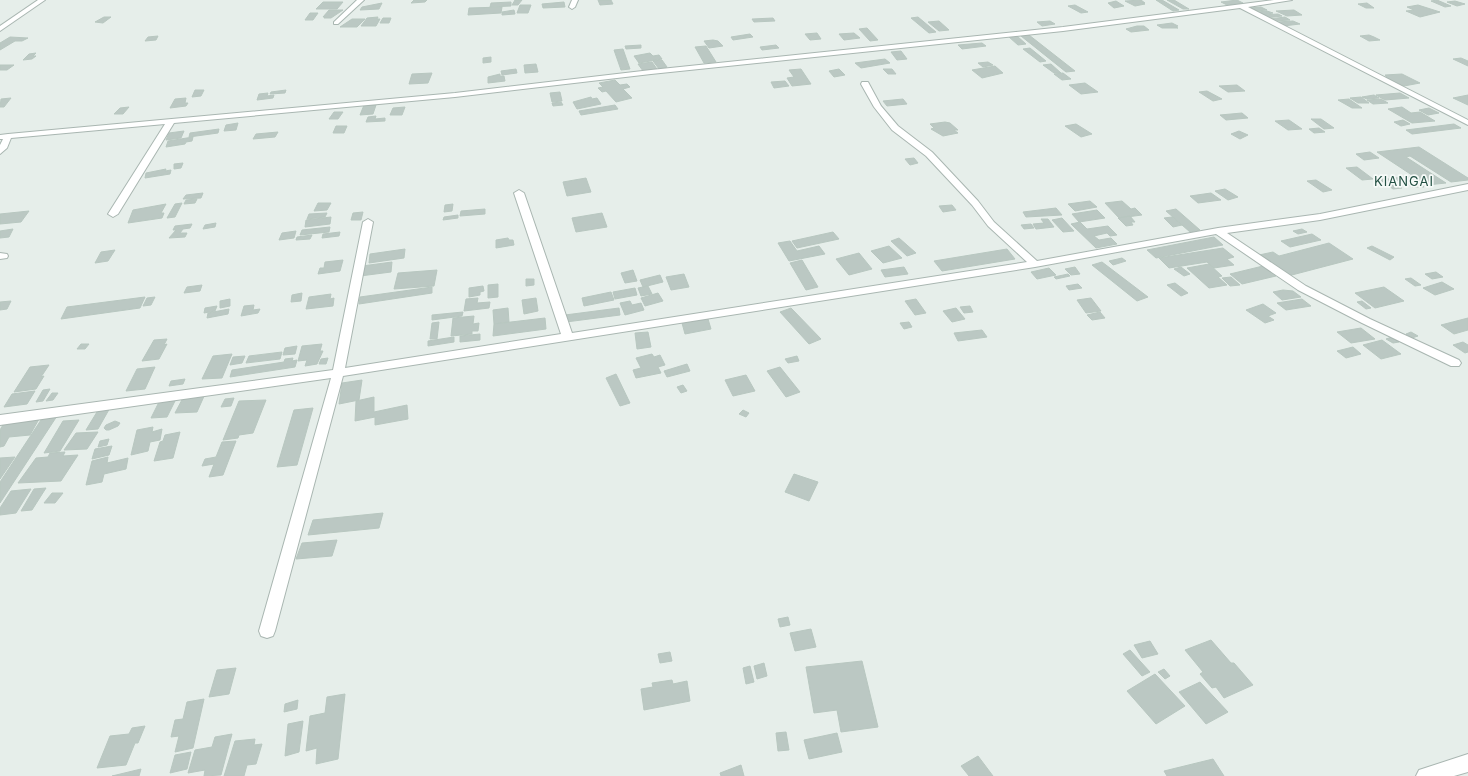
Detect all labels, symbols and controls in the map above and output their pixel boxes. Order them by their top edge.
district label: KIANGAI [1374,173,1434,189]

